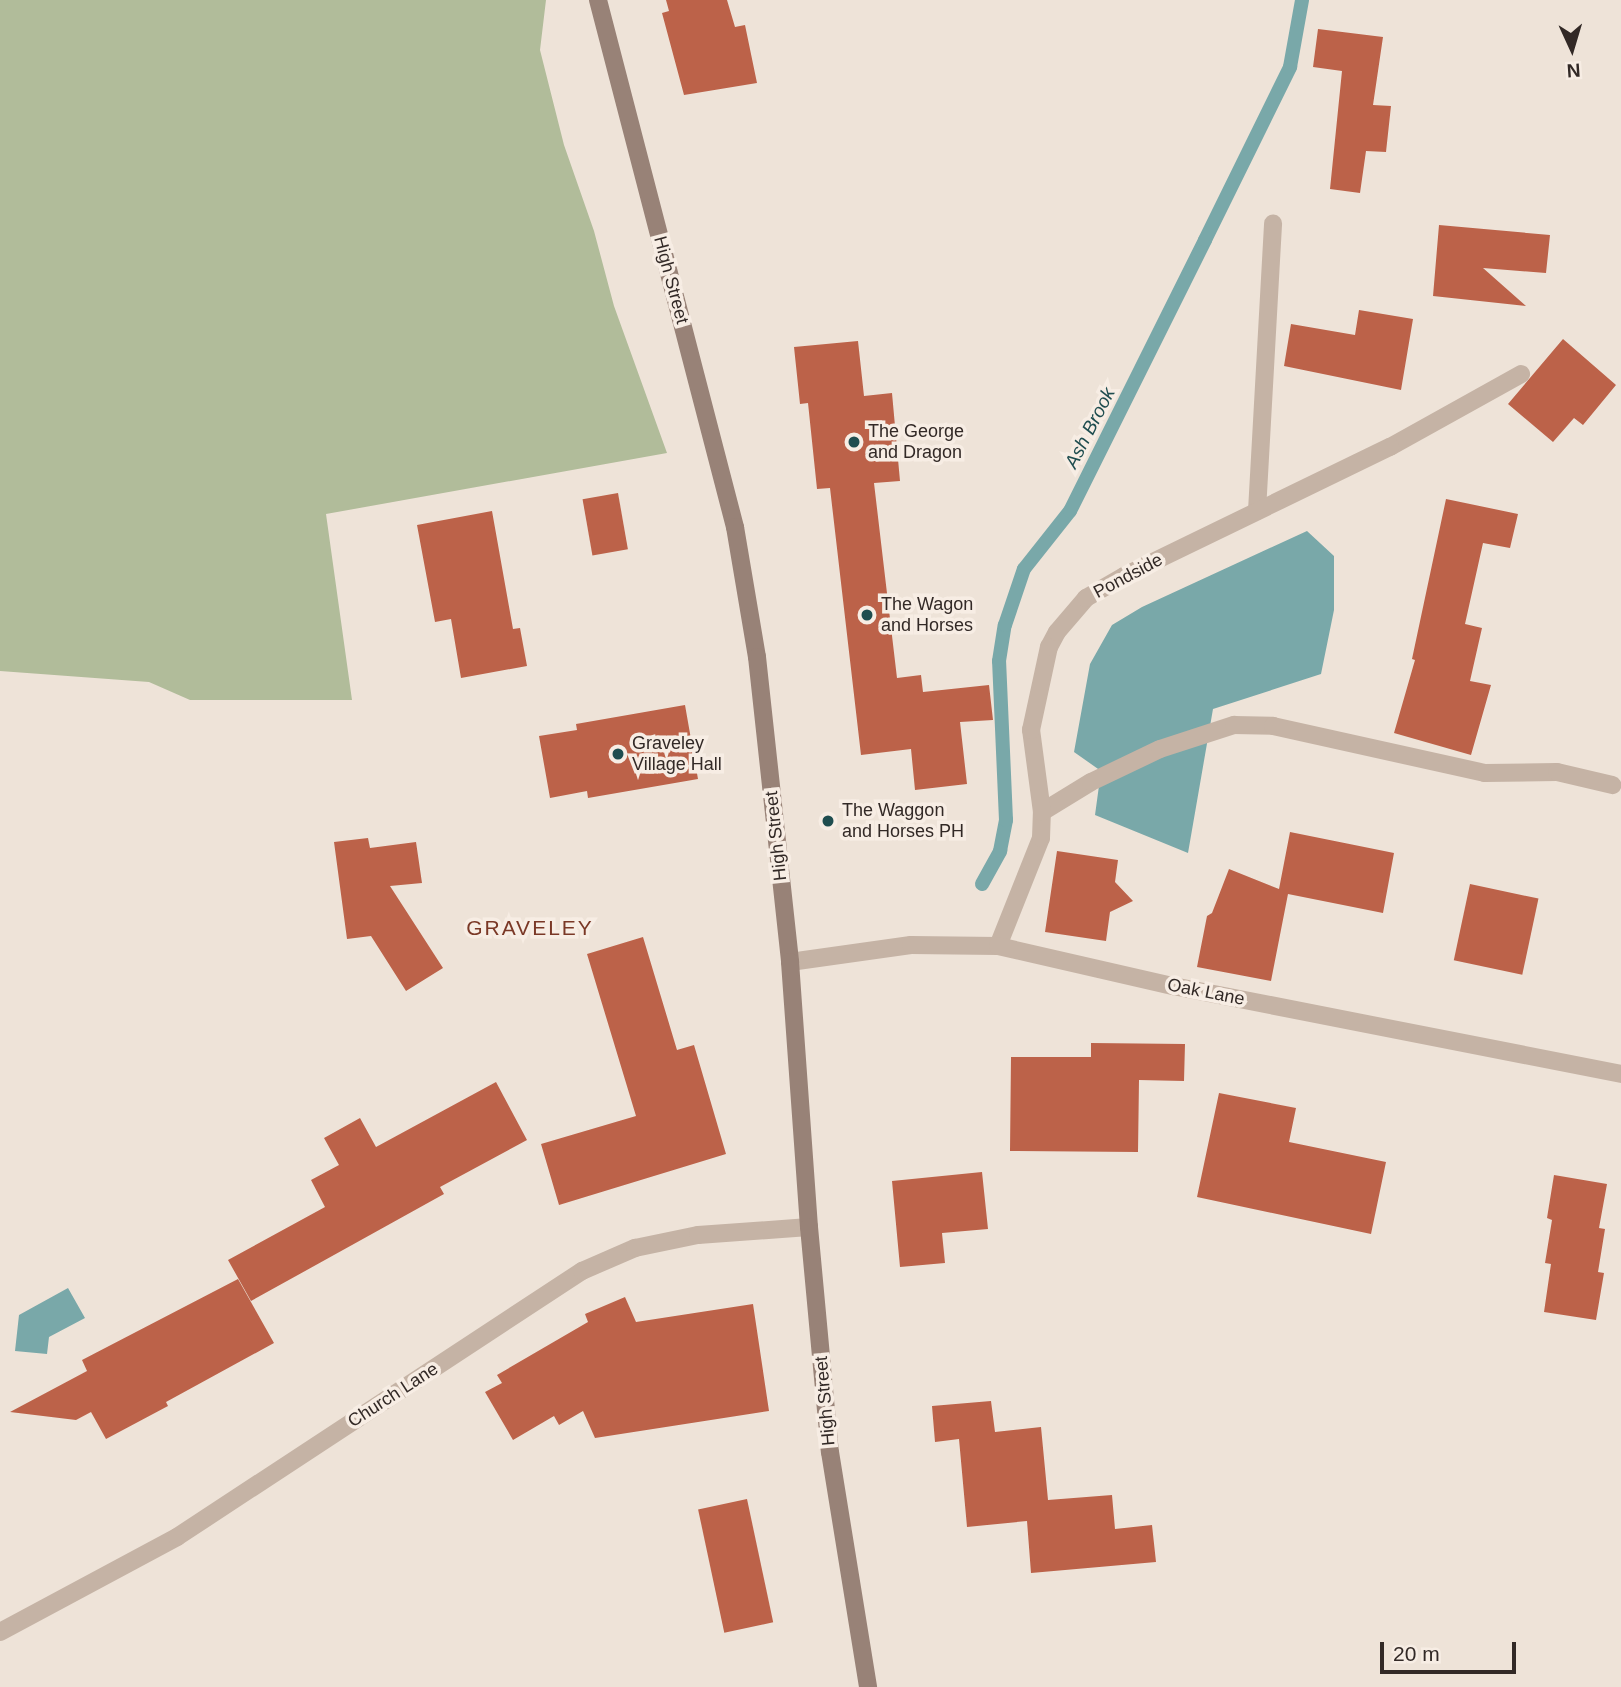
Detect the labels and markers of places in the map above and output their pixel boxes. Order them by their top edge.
place label: The George and Dragon [868,421,964,464]
marker: The George and Dragon [846,434,862,450]
place label: The Wagon and Horses [881,594,973,636]
marker: The Wagon and Horses [859,607,875,623]
place label: Graveley Village Hall [632,733,722,776]
marker: Graveley Village Hall [610,746,626,762]
place label: The Waggon and Horses PH [842,800,964,842]
marker: The Waggon and Horses PH [820,813,836,829]

